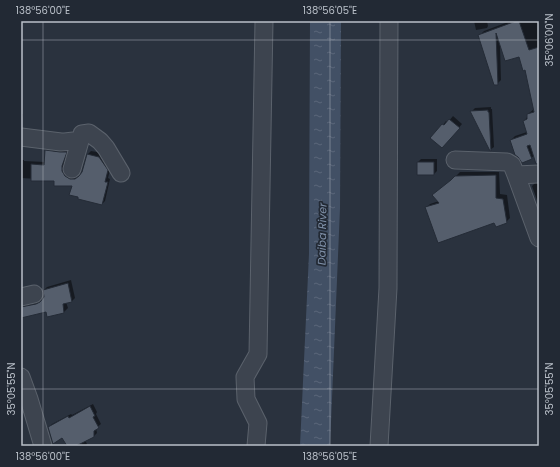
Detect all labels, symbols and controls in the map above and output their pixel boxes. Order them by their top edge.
text: 138°56'00"E [16,3,70,18]
text: 138°56'05"E [303,3,357,18]
text: 35°06'00"N [542,14,557,67]
water label: Daiba River [313,202,331,265]
text: 35°05'55"N [4,363,19,415]
text: 35°05'55"N [542,363,557,415]
text: 138°56'00"E [16,449,70,464]
text: 138°56'05"E [303,449,357,464]

